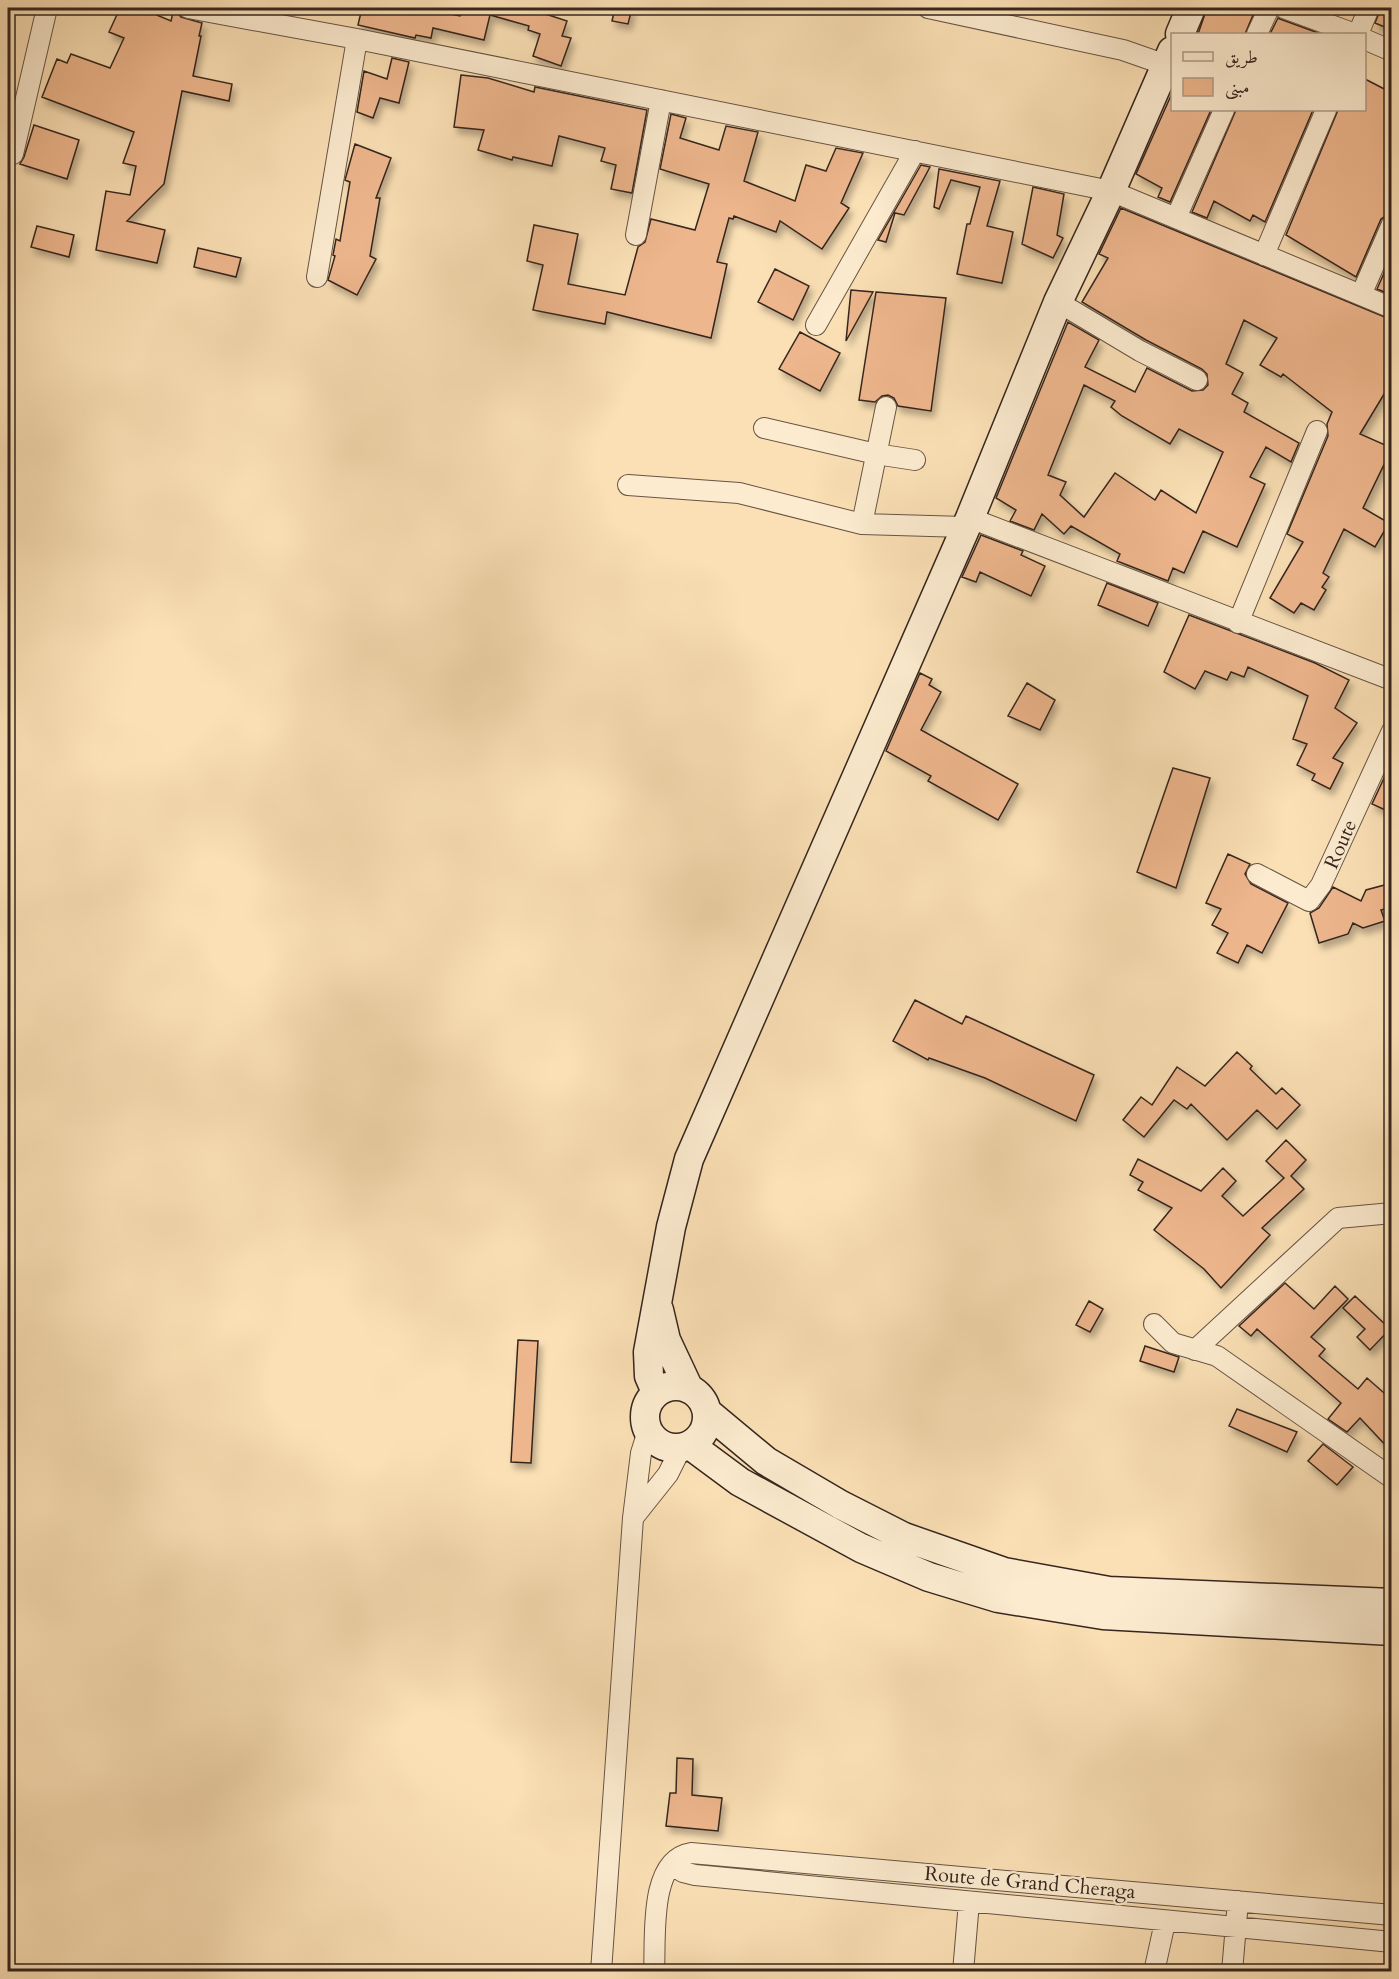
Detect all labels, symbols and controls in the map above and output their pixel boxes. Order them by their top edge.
legend [1171,33,1366,111]
text: طريق [1225,45,1258,70]
text: مبنى [1225,75,1250,100]
street label: Route [1318,815,1363,873]
street label: Route de Grand Cheraga [923,1860,1137,1905]

